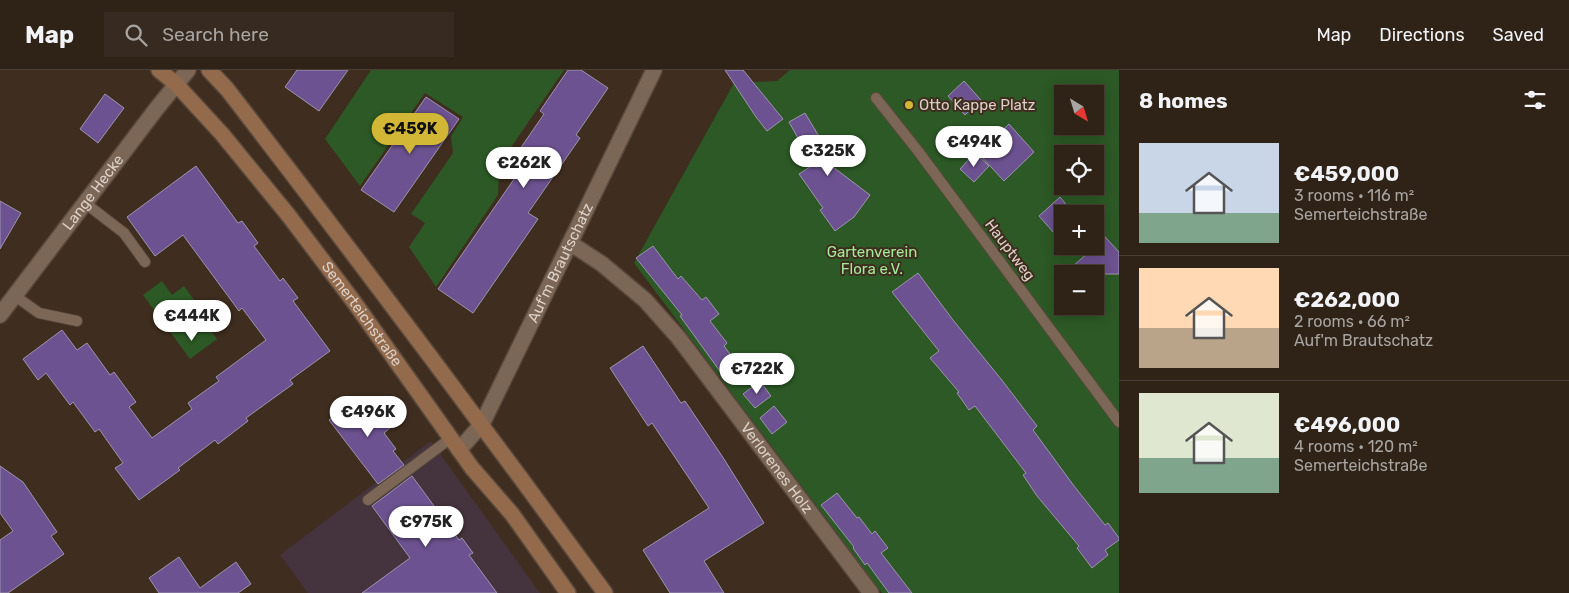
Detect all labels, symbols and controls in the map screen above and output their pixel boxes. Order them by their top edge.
search box [104,12,454,57]
text: Map [25,21,74,49]
icon: search [122,21,150,49]
text: Search here [162,23,269,46]
text: Map [1316,24,1351,46]
text: Directions [1379,24,1465,46]
text: Saved [1493,24,1544,46]
north arrow [1054,85,1104,135]
map controls [1054,85,1104,315]
icon: filters [1521,86,1549,114]
text: 8 homes [1139,88,1228,113]
place label: Otto Kappe Platz [919,96,1036,114]
marker: Otto Kappe Platz [903,99,915,111]
pin: €459K [375,112,445,155]
text: €459K [383,119,437,138]
pin: €494K [939,126,1009,168]
text: €494K [946,132,1002,151]
pin: €325K [793,134,863,177]
text: €325K [801,141,855,160]
button: locate [1054,145,1104,195]
pin: €262K [489,146,559,189]
street label: Lange Hecke [59,151,127,234]
text: €262K [497,153,551,172]
text: €459,000 [1294,161,1399,186]
icon: home [1179,163,1239,223]
text: 3 rooms · 116 m² [1294,186,1414,205]
street label: Auf'm Brautschatz [524,200,597,325]
button: + [1054,205,1104,255]
text: Semerteichstraße [1294,205,1427,224]
street label: Hauptweg [981,216,1039,284]
park label: Gartenverein Flora e.V. [827,243,917,278]
street label: Semerteichstraße [318,258,406,370]
button: − [1054,265,1104,315]
text: €262,000 [1294,287,1400,312]
icon: home [1179,288,1239,348]
pin: €444K [157,300,227,342]
text: €444K [164,306,220,325]
text: 2 rooms · 66 m² [1294,312,1410,331]
text: Auf'm Brautschatz [1294,331,1433,350]
pin: €722K [722,352,792,395]
text: €722K [730,359,784,378]
pin: €496K [333,396,403,438]
text: €496K [341,402,395,421]
text: €496,000 [1294,412,1400,437]
icon: home [1179,413,1239,473]
street label: Verlorenes Holz [737,419,817,517]
text: 4 rooms · 120 m² [1294,437,1418,456]
text: Semerteichstraße [1294,456,1427,475]
pin: €975K [391,506,461,548]
text: €975K [400,512,452,531]

